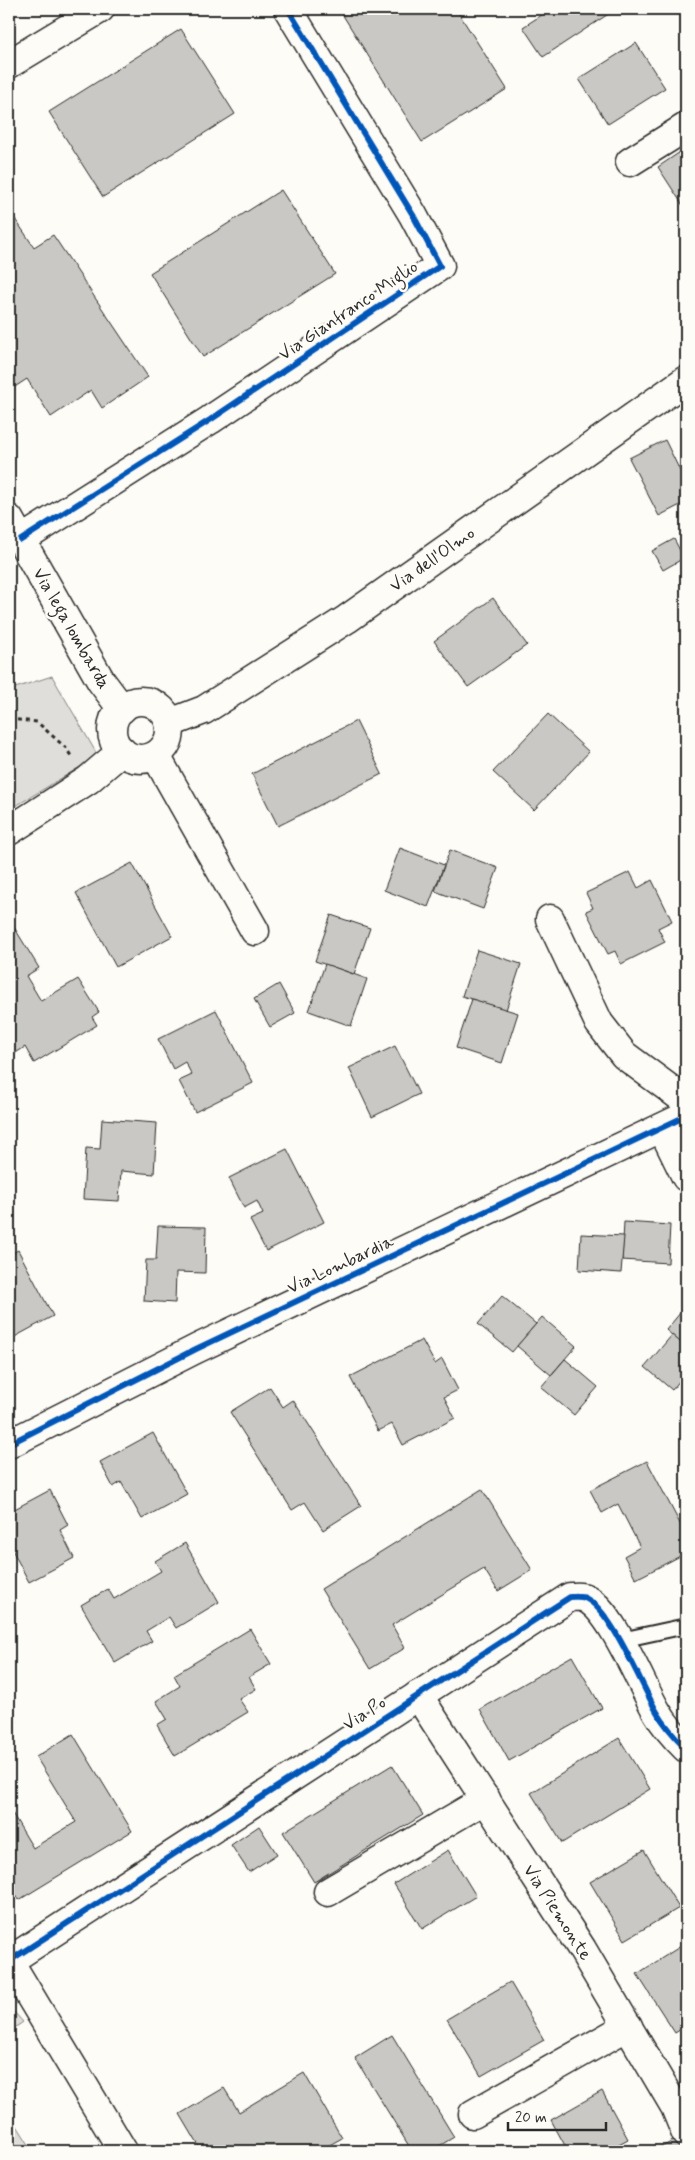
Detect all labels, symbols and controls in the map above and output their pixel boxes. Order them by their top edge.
street label: Via Gianfranco Miglio [274,255,424,368]
street label: Via dell'Olmo [385,522,480,598]
street label: Via lega lombarda [25,563,116,695]
street label: Via Lombardia [283,1230,398,1300]
street label: Via Po [338,1691,391,1737]
street label: Via Piemonte [517,1860,597,1965]
scale bar [508,2100,605,2132]
text: 20 m [515,2108,547,2128]

